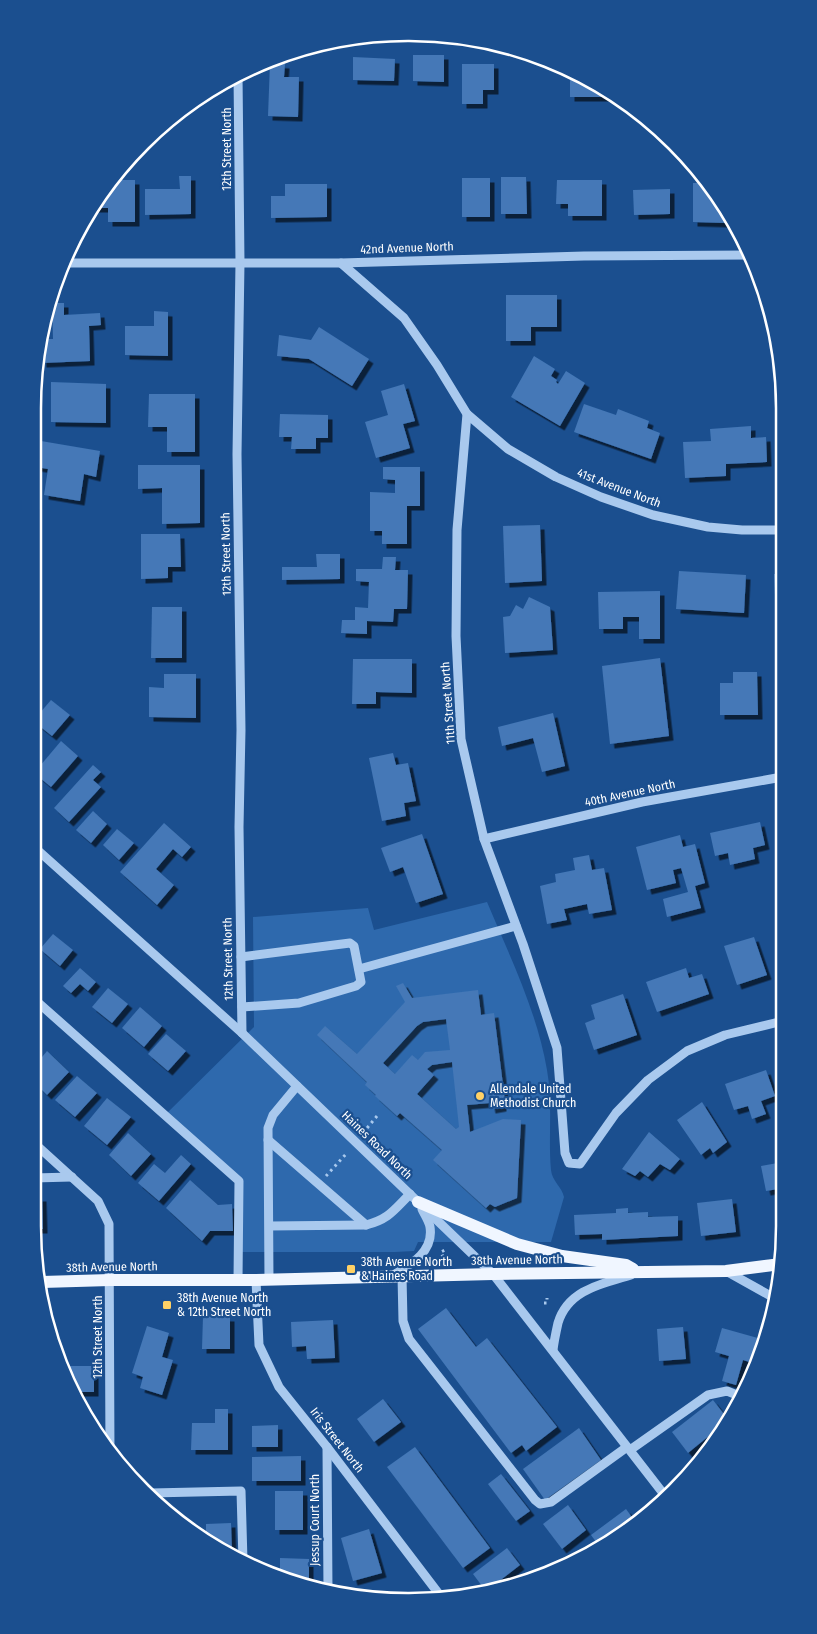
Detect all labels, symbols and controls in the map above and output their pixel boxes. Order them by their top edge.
street label: 12th Street North [220,107,234,191]
street label: 42nd Avenue North [360,239,454,257]
street label: 41st Avenue North [575,466,663,510]
street label: 12th Street North [218,512,234,596]
street label: 11th Street North [438,661,458,745]
street label: 40th Avenue North [584,777,676,809]
street label: 12th Street North [220,917,236,1001]
place label: Allendale United Methodist Church [490,1082,576,1110]
marker: Allendale United Methodist Church [474,1090,486,1102]
street label: Haines Road North [339,1108,415,1182]
street label: 38th Avenue North [471,1252,563,1268]
place label: 38th Avenue North & Haines Road [361,1255,452,1283]
street label: 38th Avenue North [66,1259,158,1275]
marker: 38th Avenue North & Haines Road [345,1263,357,1275]
place label: 38th Avenue North & 12th Street North [177,1291,271,1319]
street label: 12th Street North [91,1295,105,1379]
marker: 38th Avenue North & 12th Street North [161,1299,173,1311]
street label: Iris Street North [307,1405,367,1475]
street label: Jessup Court North [308,1474,322,1566]

